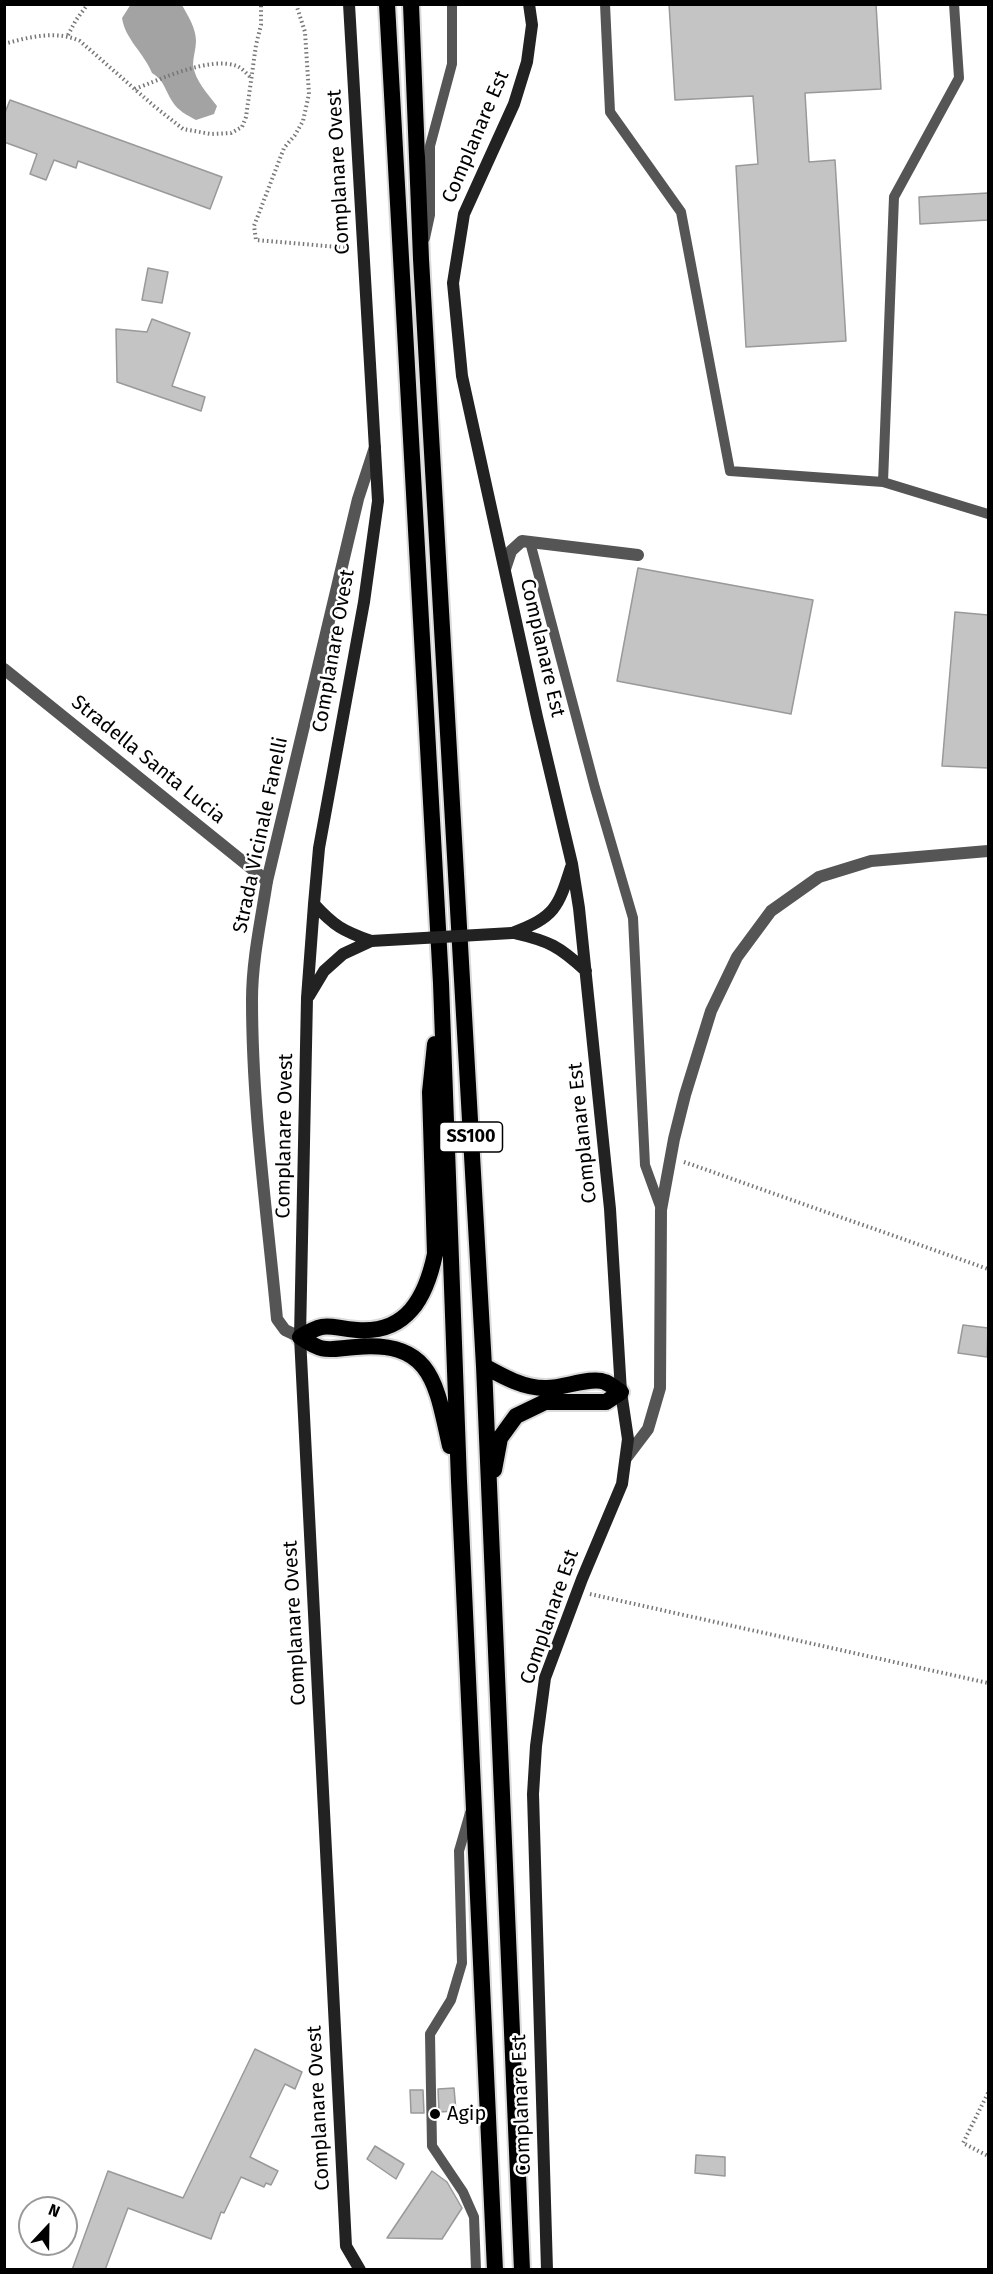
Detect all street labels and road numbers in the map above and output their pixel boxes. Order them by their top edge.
street label: Complanare Est [437,67,515,207]
street label: Complanare Ovest [323,89,355,255]
street label: Complanare Ovest [308,568,360,734]
street label: Complanare Est [514,577,570,719]
street label: Stradella Santa Lucia [66,691,230,829]
street label: Strada Vicinale Fanelli [228,735,294,935]
street label: Complanare Ovest [272,1053,298,1219]
street label: Complanare Est [564,1062,602,1204]
road number: SS100 [440,1122,502,1152]
street label: Complanare Ovest [279,1540,311,1706]
street label: Complanare Est [516,1546,584,1688]
street label: Complanare Ovest [303,2025,335,2191]
street label: Complanare Est [508,2034,536,2176]

